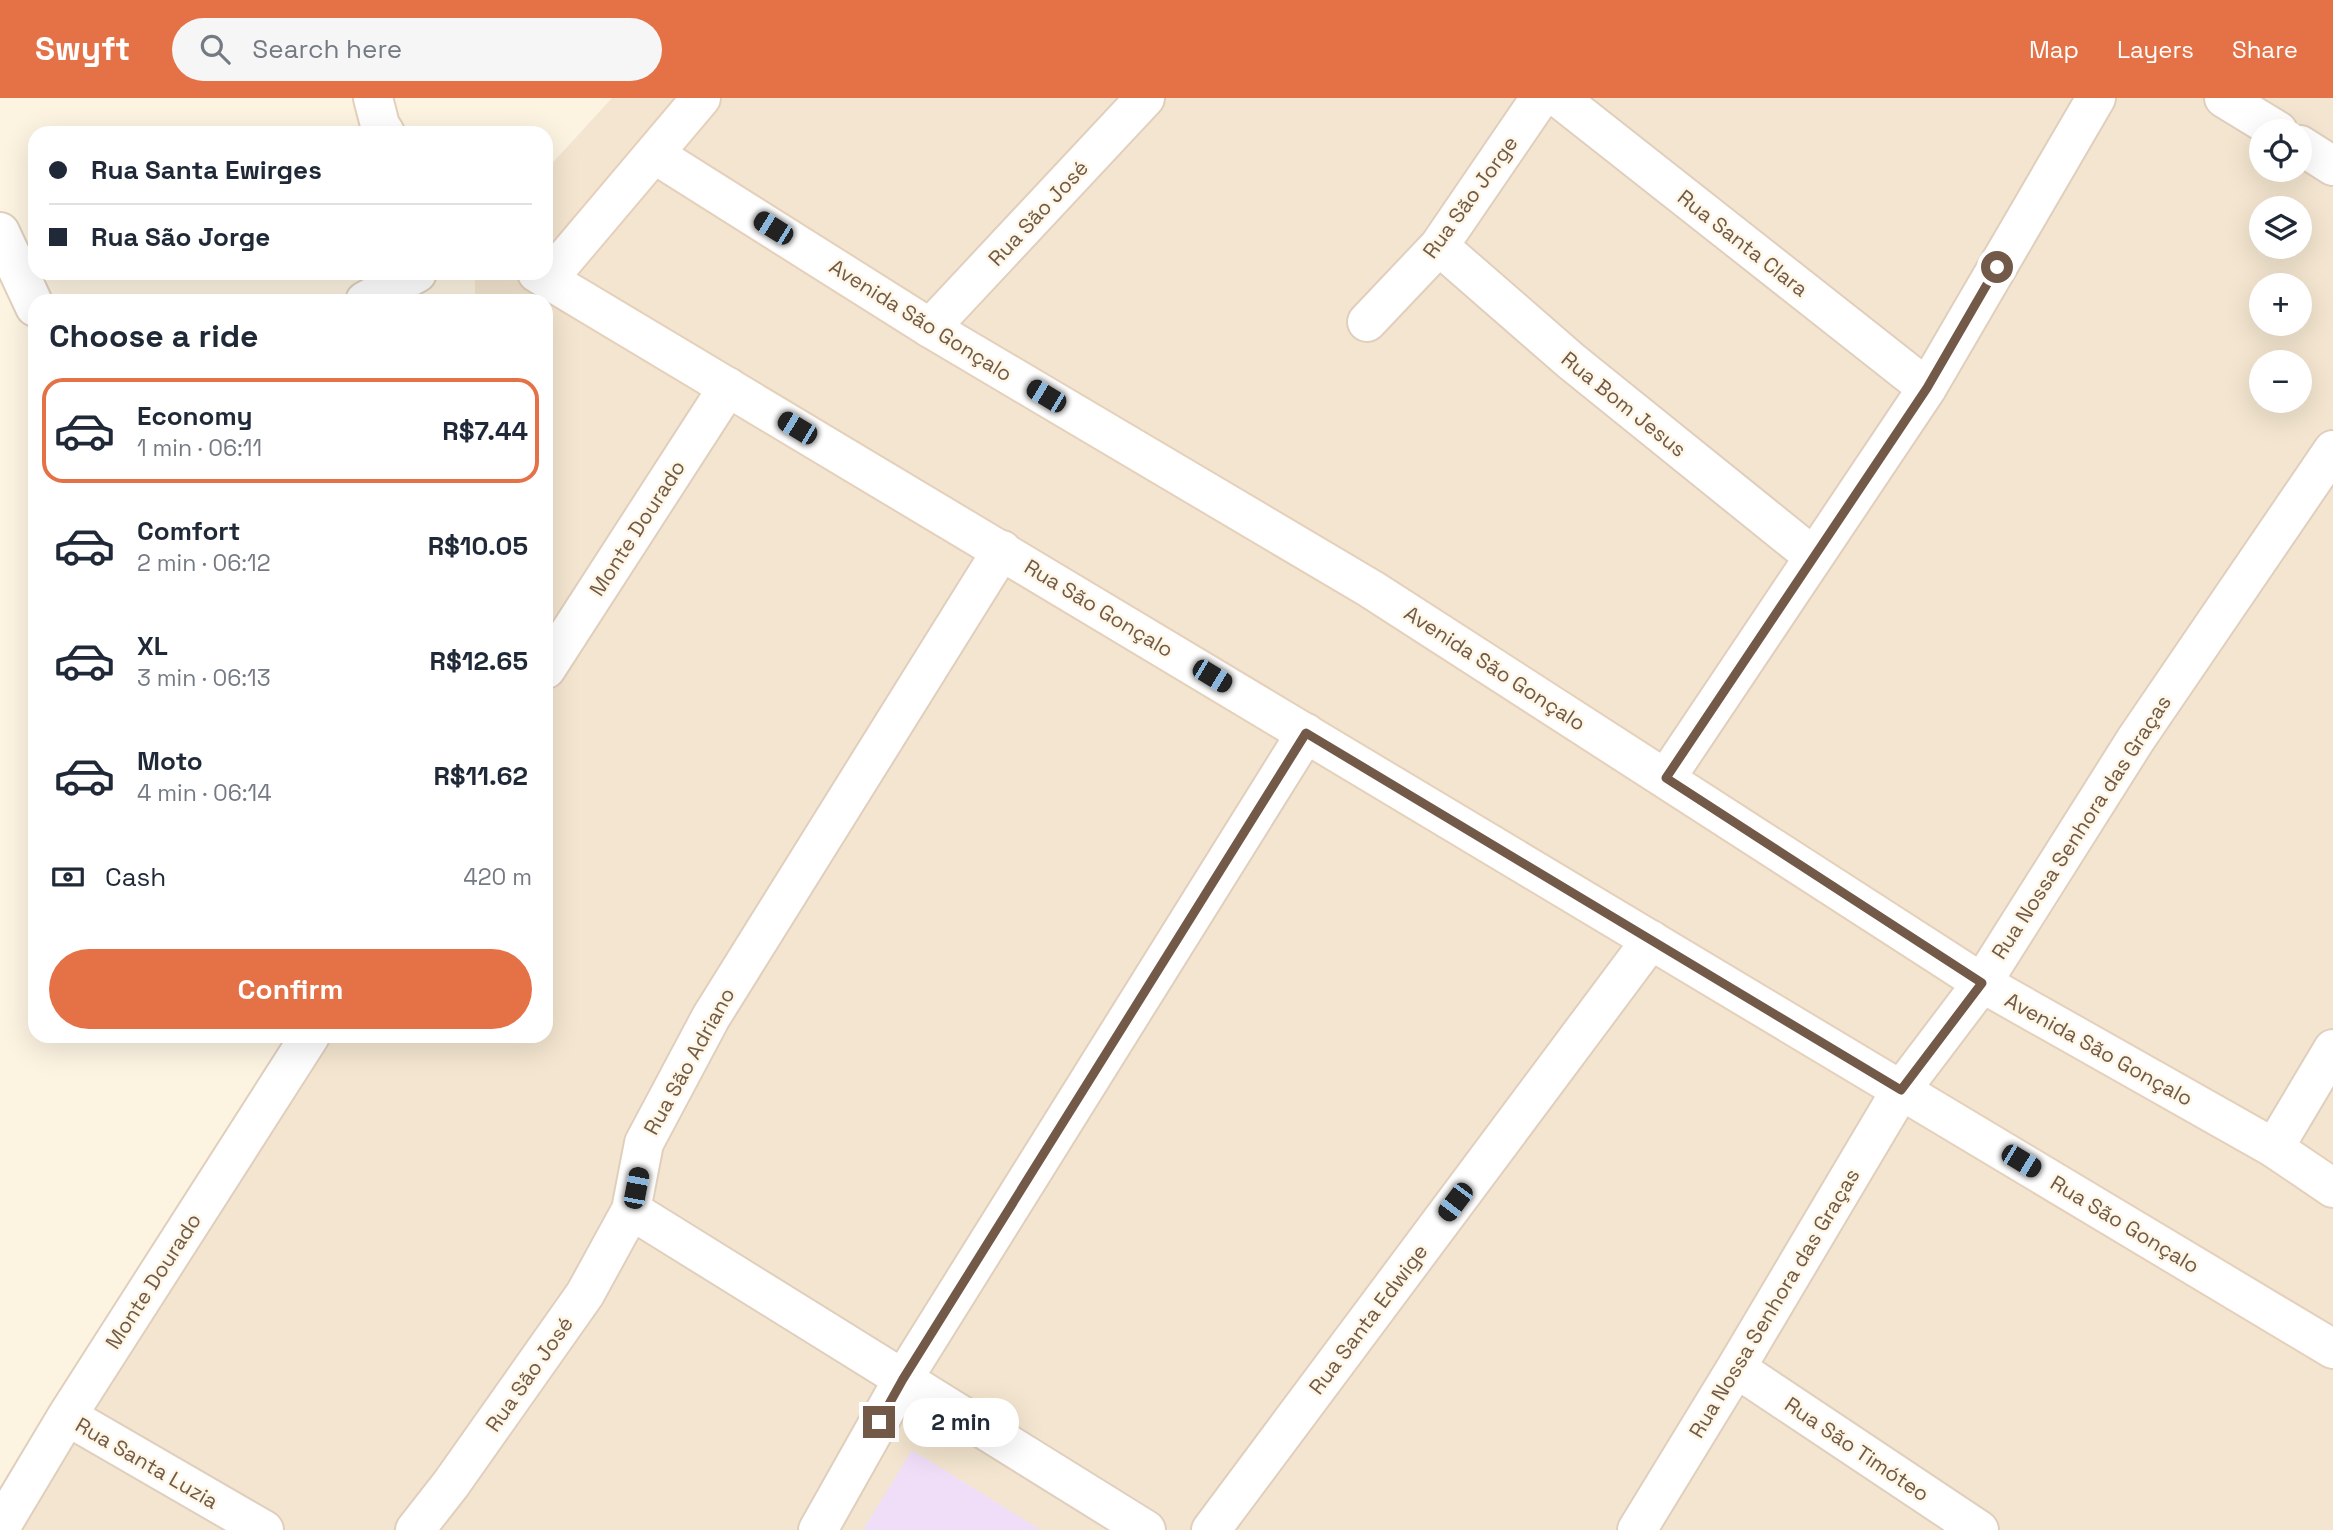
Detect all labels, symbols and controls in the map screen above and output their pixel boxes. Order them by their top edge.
search box [172,18,662,81]
text: Swyft [35,28,130,70]
icon: search [196,30,234,68]
text: Search here [252,32,402,66]
text: Map [2029,34,2079,65]
text: Layers [2117,34,2194,65]
text: Share [2232,34,2298,65]
map controls [2249,119,2312,413]
button: locate [2249,119,2312,182]
street label: Rua São Jorge [1416,130,1524,264]
text: Rua Santa Ewirges [91,153,322,187]
street label: Rua São José [982,154,1094,272]
street label: Rua Santa Clara [1672,184,1814,302]
button: layers [2249,196,2312,259]
car [750,208,797,248]
text: Rua São Jorge [91,220,270,254]
route start [1981,251,2013,283]
street label: Avenida São Gonçalo [825,253,1017,387]
button: + [2249,273,2312,336]
text: Choose a ride [49,316,259,356]
street label: Rua Bom Jesus [1556,345,1692,463]
button: − [2249,350,2312,413]
car [1023,376,1070,416]
icon: car [53,399,116,462]
text: Economy [137,399,253,433]
car [774,408,821,448]
text: R$7.44 [442,414,528,448]
text: 1 min · 06:11 [137,433,262,463]
street label: Monte Dourado [583,455,691,601]
icon: car [53,514,116,577]
text: Comfort [137,514,240,548]
text: R$10.05 [428,529,528,563]
text: 2 min · 06:12 [137,548,271,578]
street label: Rua São Gonçalo [1020,553,1178,663]
street label: Avenida São Gonçalo [1399,599,1591,737]
icon: car [53,629,116,692]
text: XL [137,629,168,663]
text: R$12.65 [429,644,528,678]
car [1189,656,1236,696]
text: 3 min · 06:13 [137,663,271,693]
street label: Rua Nossa Senhora das Graças [1985,690,2177,964]
icon: car [53,744,116,807]
text: Moto [137,744,203,778]
text: R$11.62 [433,759,528,793]
text: 4 min · 06:14 [137,778,272,808]
icon: cash [49,858,87,896]
text: Cash [105,860,166,894]
text: 420 m [463,862,532,892]
button: Confirm [49,949,532,1029]
street label: Rua São Adriano [637,983,741,1139]
street label: Avenida São Gonçalo [2000,986,2198,1112]
car [1998,1141,2045,1181]
street label: Rua Nossa Senhora das Graças [1683,1163,1865,1443]
car [622,1165,651,1211]
street label: Rua São Gonçalo [2046,1169,2204,1279]
car [1434,1179,1477,1225]
street label: Monte Dourado [99,1208,207,1354]
street label: Rua Santa Edwige [1303,1238,1433,1400]
street label: Rua São José [479,1311,579,1437]
street label: Rua São Timóteo [1780,1391,1934,1507]
callout: 2 min [903,1398,1019,1446]
route end [863,1406,895,1438]
text: 2 min [931,1407,991,1437]
street label: Rua Santa Luzia [71,1411,223,1515]

